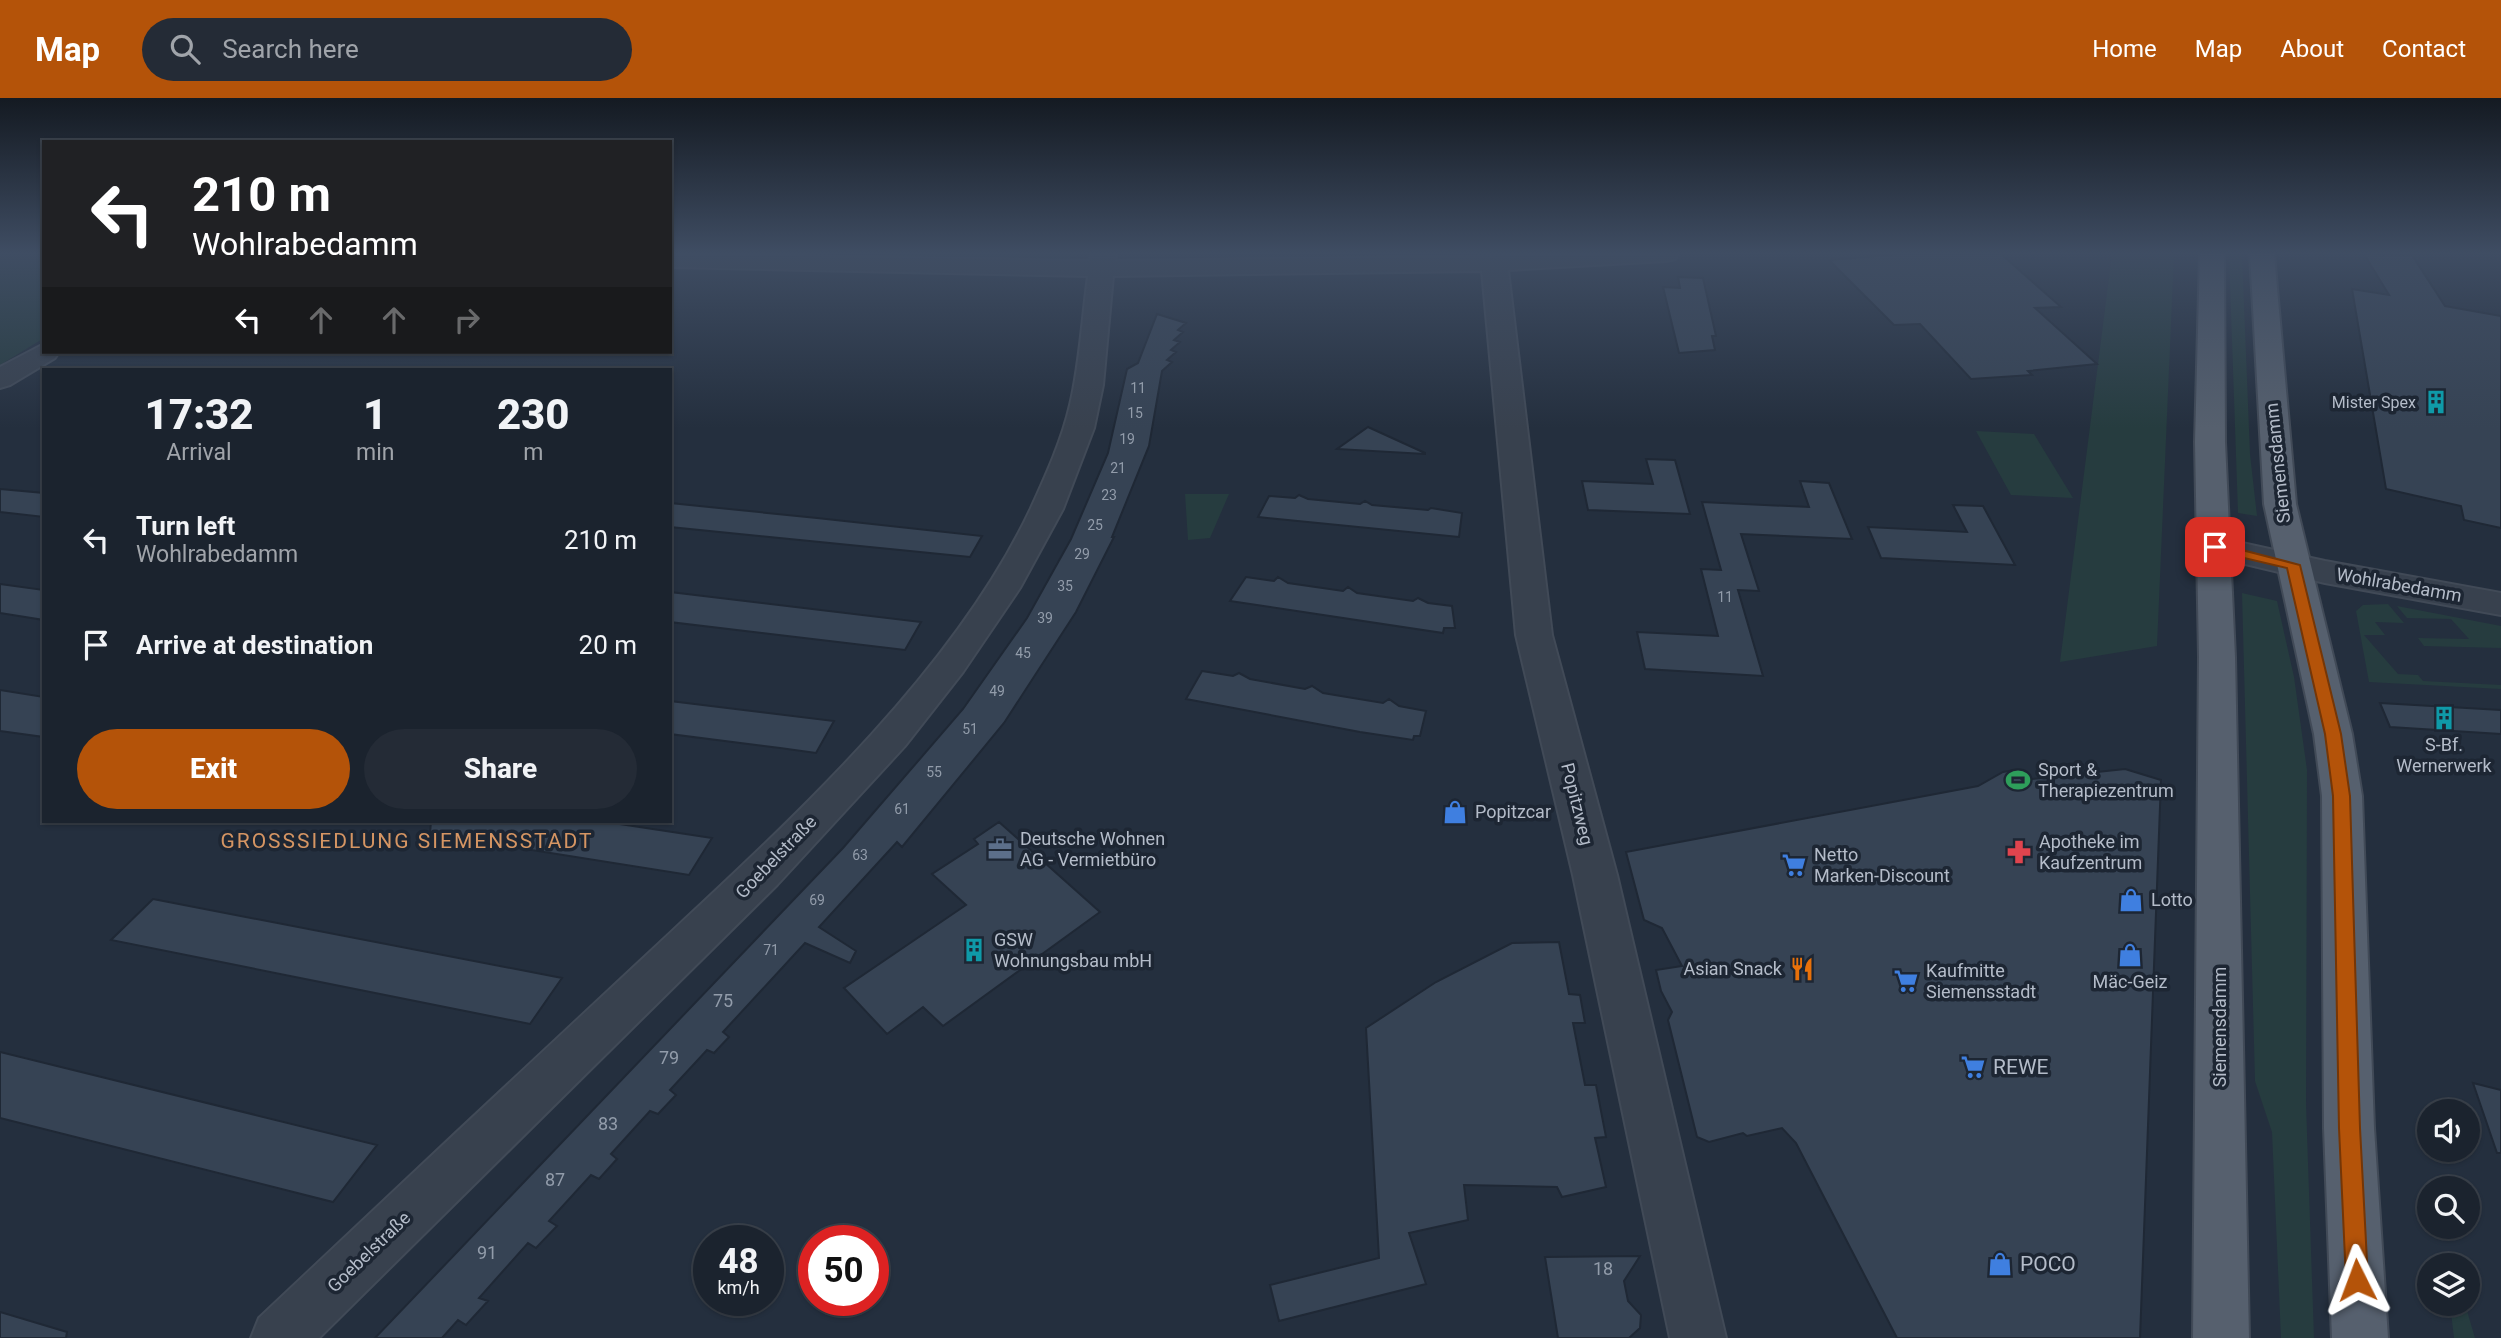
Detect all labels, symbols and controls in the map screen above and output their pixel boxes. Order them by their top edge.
search box [142,18,632,81]
text: Map [35,30,100,69]
icon: search [166,30,204,68]
text: Search here [222,34,359,64]
text: Home [2092,35,2157,63]
text: Map [2195,35,2242,63]
text: About [2280,35,2344,63]
text: Contact [2382,35,2466,63]
text: 210 m [192,166,331,223]
icon: left [77,168,168,259]
text: Wohlrabedamm [192,225,418,263]
icon: left [229,301,267,339]
icon: ahead [302,301,340,339]
icon: ahead [375,301,413,339]
icon: right [448,301,486,339]
house number: 11 [1130,380,1146,396]
building icon: Mister Spex [2422,388,2450,416]
text: 17:32 [144,390,254,439]
text: 1 [363,390,387,439]
text: 230 [497,390,570,439]
place label: Mister Spex [2332,393,2416,412]
street label: Siemensdamm [2261,402,2294,524]
house number: 15 [1127,405,1143,421]
house number: 19 [1119,431,1135,447]
text: Arrival [166,439,232,466]
text: min [356,439,394,466]
text: m [523,439,543,466]
house number: 21 [1110,460,1126,476]
house number: 23 [1101,487,1117,503]
text: Turn left [136,511,235,541]
house number: 25 [1087,517,1103,533]
pin [2185,517,2245,577]
icon: left [77,521,115,559]
text: 210 m [564,525,637,555]
icon: arrive [2196,528,2234,566]
text: Wohlrabedamm [136,541,298,568]
house number: 29 [1074,546,1090,562]
street label: Wohlrabedamm [2335,563,2463,606]
house number: 35 [1057,578,1073,594]
house number: 11 [1717,589,1733,605]
house number: 39 [1037,610,1053,626]
icon: arrive [77,626,115,664]
text: Arrive at destination [136,630,373,660]
text: 20 m [579,630,637,660]
house number: 45 [1015,645,1031,661]
house number: 49 [989,683,1005,699]
building icon: S-Bf. Wernerwerk [2430,704,2458,732]
house number: 51 [962,721,978,737]
button: Exit [77,729,350,809]
button: Share [364,729,637,809]
place label: S-Bf. Wernerwerk [2396,734,2493,776]
place label: Sport & Therapiezentrum [2038,759,2174,801]
street label: Popitzweg [1557,761,1598,847]
house number: 55 [926,764,942,780]
sports icon: Sport & Therapiezentrum [2004,766,2032,794]
shop icon: Popitzcar [1441,798,1469,826]
house number: 61 [894,801,910,817]
place label: Popitzcar [1475,801,1551,822]
street label: Goebelstraße [731,811,820,902]
place label: Deutsche Wohnen AG - Vermietbüro [1020,828,1165,870]
district label: GROSSSIEDLUNG SIEMENSSTADT [220,829,594,853]
place label: Apotheke im Kaufzentrum [2039,831,2142,873]
office icon: Deutsche Wohnen AG - Vermietbüro [986,835,1014,863]
pharmacy icon: Apotheke im Kaufzentrum [2005,838,2033,866]
place label: Netto Marken-Discount [1814,844,1950,886]
house number: 63 [852,847,868,863]
supermarket icon: Netto Marken-Discount [1780,851,1808,879]
shop icon: Lotto [2117,886,2145,914]
place label: Lotto [2151,889,2193,910]
house number: 69 [809,892,825,908]
place label: GSW Wohnungsbau mbH [994,929,1152,971]
building icon: GSW Wohnungsbau mbH [960,936,988,964]
shop icon: Mäc-Geiz [2116,941,2144,969]
house number: 71 [763,942,779,958]
restaurant icon: Asian Snack [1788,955,1816,983]
place label: Asian Snack [1683,958,1783,979]
place label: Kaufmitte Siemensstadt [1926,960,2036,1002]
supermarket icon: Kaufmitte Siemensstadt [1892,967,1920,995]
street label: Siemensdamm [2209,967,2230,1087]
place label: Mäc-Geiz [2092,971,2168,992]
house number: 75 [713,990,733,1011]
house number: 79 [659,1047,679,1068]
supermarket icon: REWE [1959,1053,1987,1081]
place label: REWE [1993,1055,2049,1079]
map controls [2417,1099,2480,1316]
button: sound [2417,1099,2480,1162]
house number: 83 [598,1113,618,1134]
house number: 87 [545,1169,565,1190]
button: search [2417,1176,2480,1239]
street label: Goebelstraße [323,1207,414,1296]
speed limit sign: 50 [798,1225,889,1316]
text: 48 [718,1241,759,1282]
house number: 91 [477,1242,497,1263]
position arrow [2320,1243,2394,1317]
shop icon: POCO [1986,1250,2014,1278]
place label: POCO [2020,1252,2076,1276]
button: layers [2417,1253,2480,1316]
house number: 18 [1593,1258,1613,1279]
text: km/h [717,1277,760,1298]

